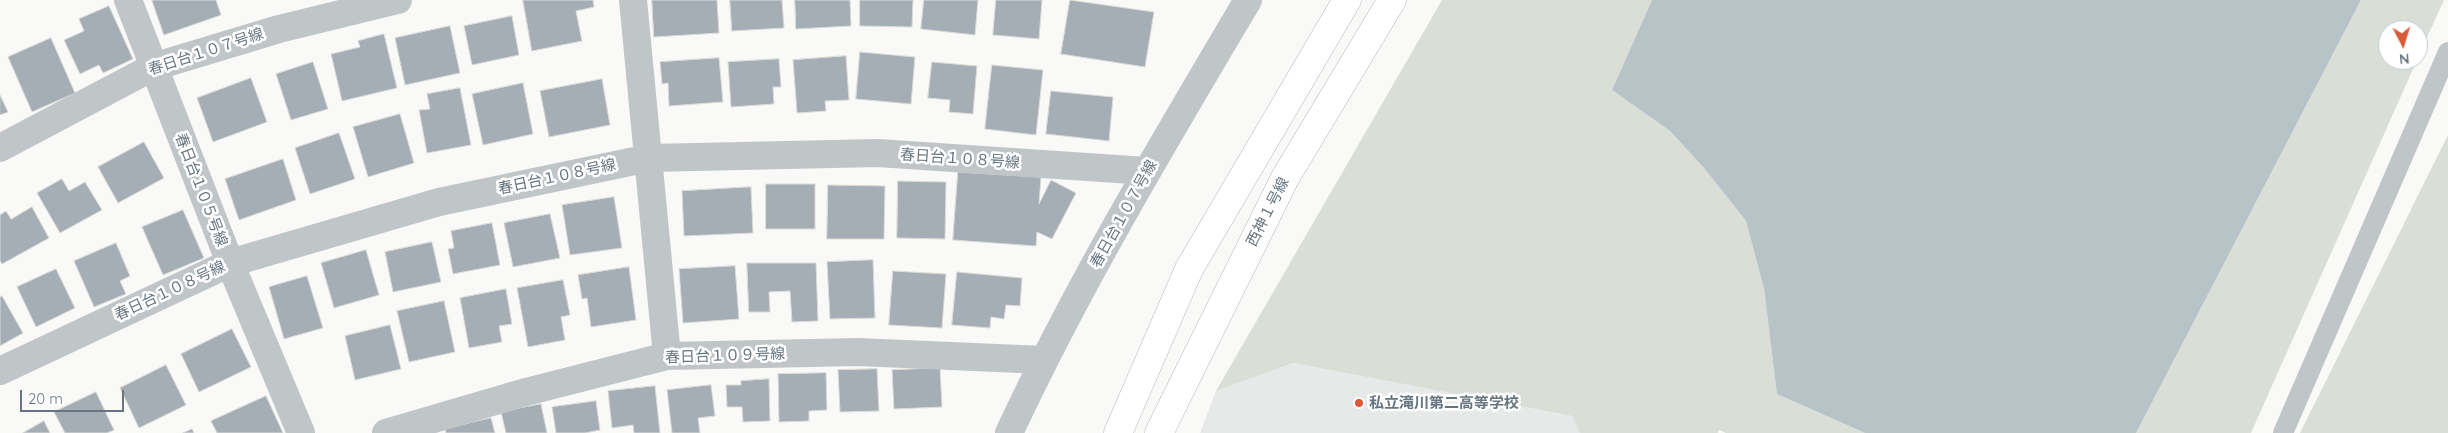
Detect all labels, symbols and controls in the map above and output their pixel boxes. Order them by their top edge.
north arrow [2378,20,2428,70]
street label: 春日台１０７号線 [146,25,266,79]
text: N [2398,50,2410,68]
street label: 春日台１０５号線 [171,131,231,249]
street label: 春日台１０８号線 [900,146,1020,172]
street label: 春日台１０８号線 [496,156,618,198]
street label: 春日台１０７号線 [1087,157,1161,271]
street label: 西神１号線 [1243,175,1293,249]
street label: 春日台１０８号線 [112,257,228,325]
street label: 春日台１０９号線 [665,345,785,367]
scale bar [22,380,126,412]
text: 20 m [28,389,63,408]
place label: 私立滝川第二高等学校 [1369,394,1519,412]
marker: 私立滝川第二高等学校 [1353,397,1365,409]

